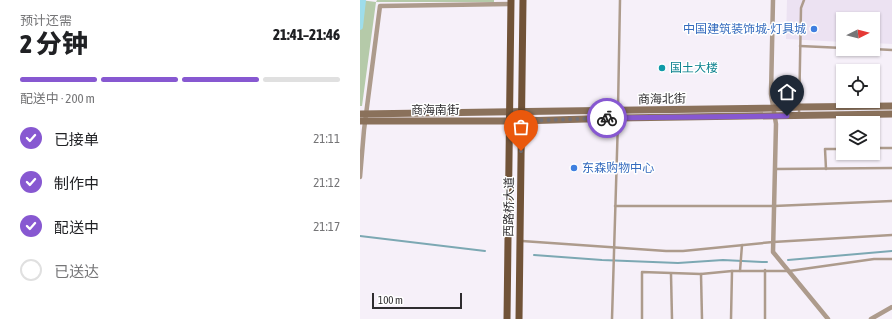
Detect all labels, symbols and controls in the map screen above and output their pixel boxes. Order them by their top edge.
north arrow [836,12,880,56]
map controls [836,12,880,160]
text: 预计还需 [20,13,72,28]
place label: 中国建筑装饰城-灯具城 [683,22,806,36]
marker: 中国建筑装饰城-灯具城 [809,24,819,34]
text: 21:41–21:46 [273,26,340,43]
text: 2 分钟 [20,29,88,59]
place label: 国土大楼 [670,61,718,75]
marker: 国土大楼 [657,63,667,73]
button: locate [836,64,880,108]
pin [770,75,804,116]
icon: home [776,81,798,103]
text: 配送中 · 200 m [20,91,95,106]
street label: 商海北街 [638,92,686,106]
courier [587,98,627,138]
street label: 商海南街 [411,103,459,117]
icon: bike [596,107,618,129]
pin [504,110,538,151]
icon: bag [510,116,532,138]
button: layers [836,116,880,160]
icon: check [20,127,42,149]
text: 已接单 [54,131,99,148]
text: 21:11 [313,131,340,146]
place label: 东森购物中心 [582,161,654,175]
marker: 东森购物中心 [569,163,579,173]
icon: check [20,171,42,193]
text: 制作中 [54,175,99,192]
text: 21:12 [313,175,340,190]
street label: 西路桥大道 [501,177,517,237]
icon: check [20,215,42,237]
text: 配送中 [54,219,99,236]
text: 21:17 [313,219,340,234]
text: 已送达 [54,263,99,280]
scale bar [372,291,462,310]
text: 100 m [378,294,403,306]

